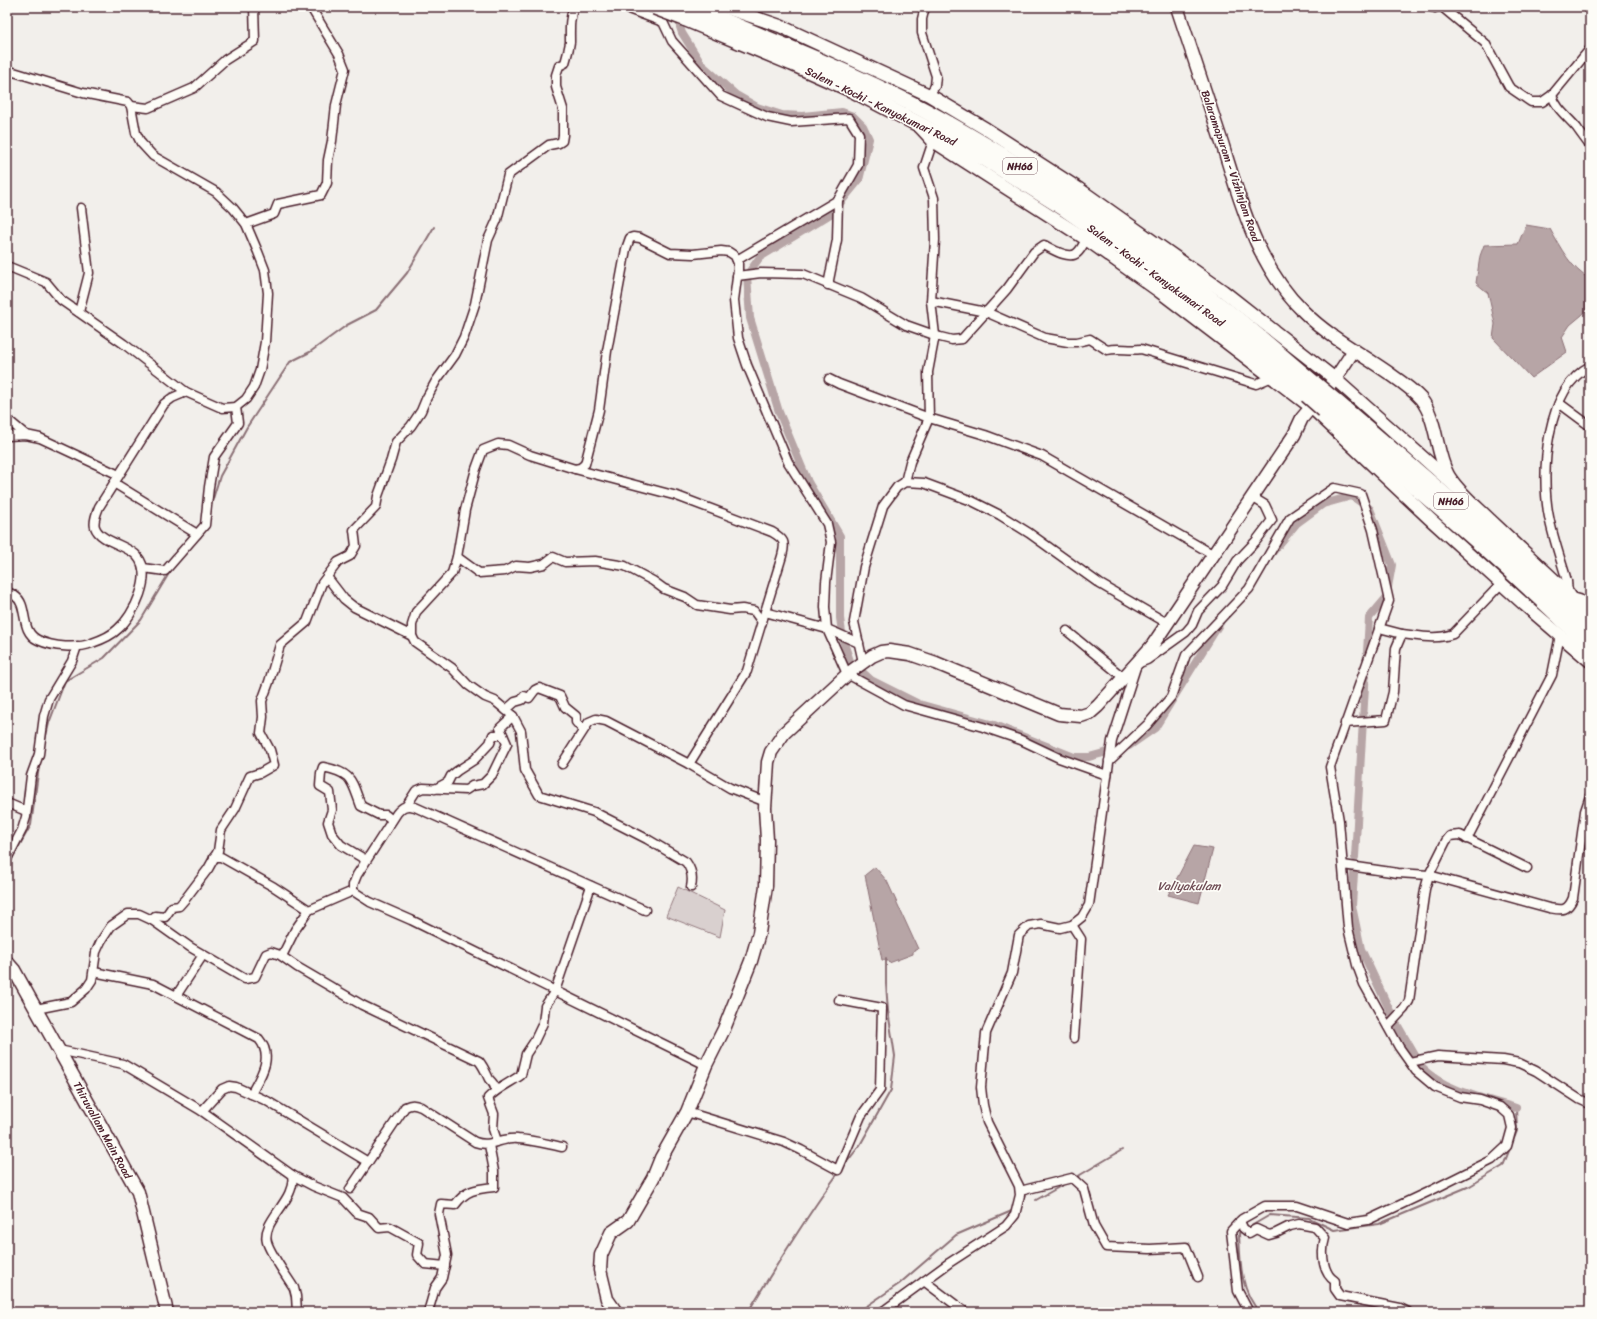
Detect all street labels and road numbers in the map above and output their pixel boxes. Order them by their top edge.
street label: Salem - Kochi - Kanyakumari Road [802,61,961,152]
street label: Balaramapuram - Vizhinjam Road [1196,88,1266,246]
road number: NH66 [1003,158,1037,174]
street label: Salem - Kochi - Kanyakumari Road [1083,219,1229,333]
road number: NH66 [1434,493,1468,509]
street label: Thiruvallam Main Road [68,1078,138,1184]

